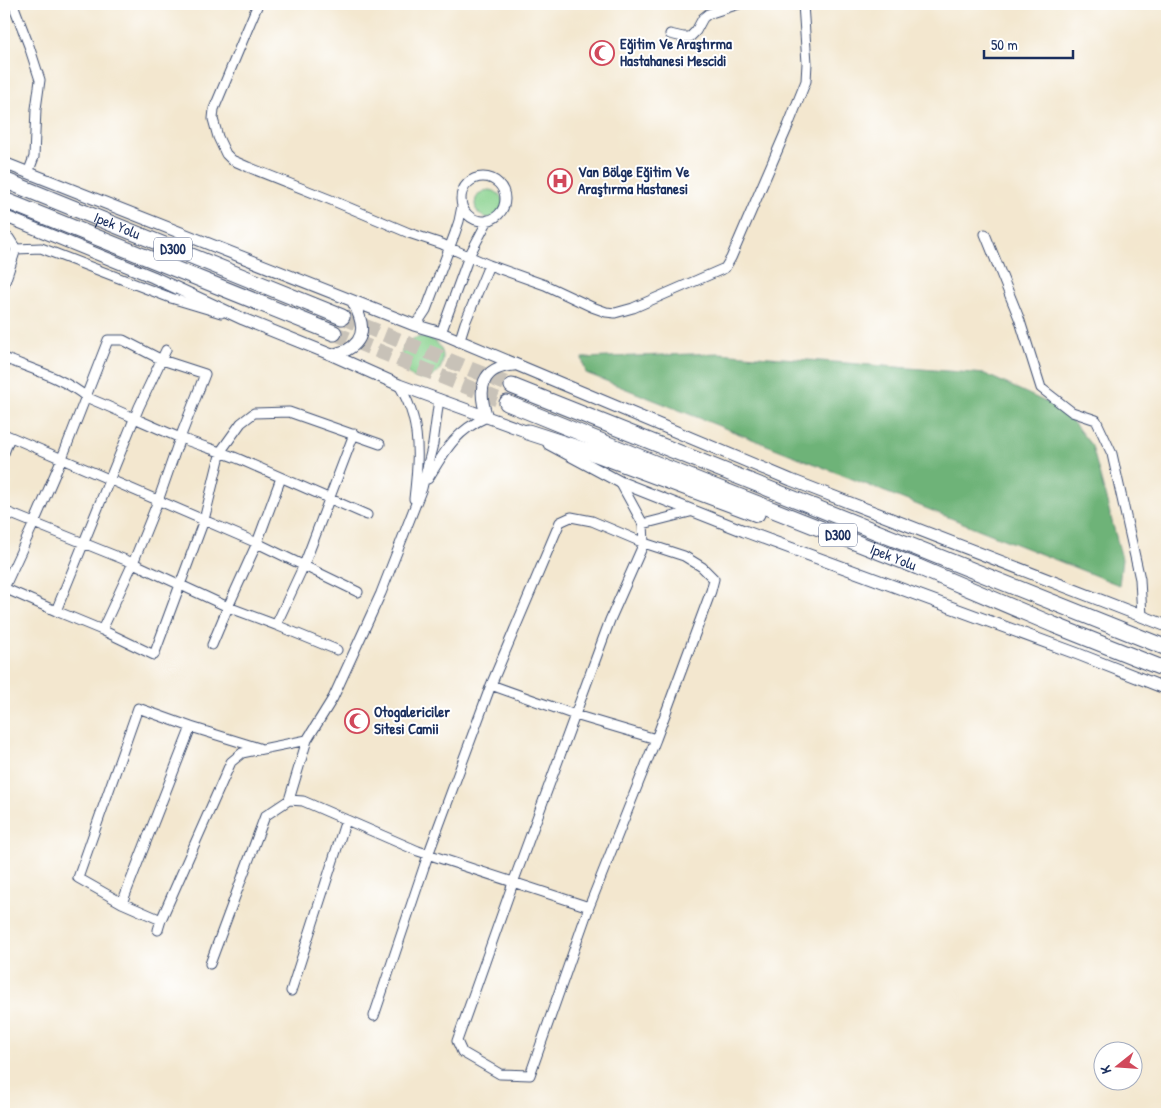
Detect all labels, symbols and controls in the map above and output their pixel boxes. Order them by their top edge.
scale bar [984,28,1072,60]
place label: Eğitim Ve Araştırma Hastahanesi Mescidi [620,33,732,71]
text: 50 m [991,34,1018,55]
mosque icon: Eğitim Ve Araştırma Hastahanesi Mescidi [589,40,615,66]
place label: Van Bölge Eğitim Ve Araştırma Hastanesi [578,161,690,199]
hospital icon: Van Bölge Eğitim Ve Araştırma Hastanesi [547,168,573,194]
street label: Ipek Yolu [91,207,144,244]
road number: D300 [154,238,192,260]
road number: D300 [819,524,857,546]
street label: İpek Yolu [867,538,920,575]
place label: Otogalericiler Sitesi Camii [374,701,450,739]
mosque icon: Otogalericiler Sitesi Camii [344,708,370,734]
north arrow [1094,1040,1144,1090]
text: K [1095,1063,1115,1076]

